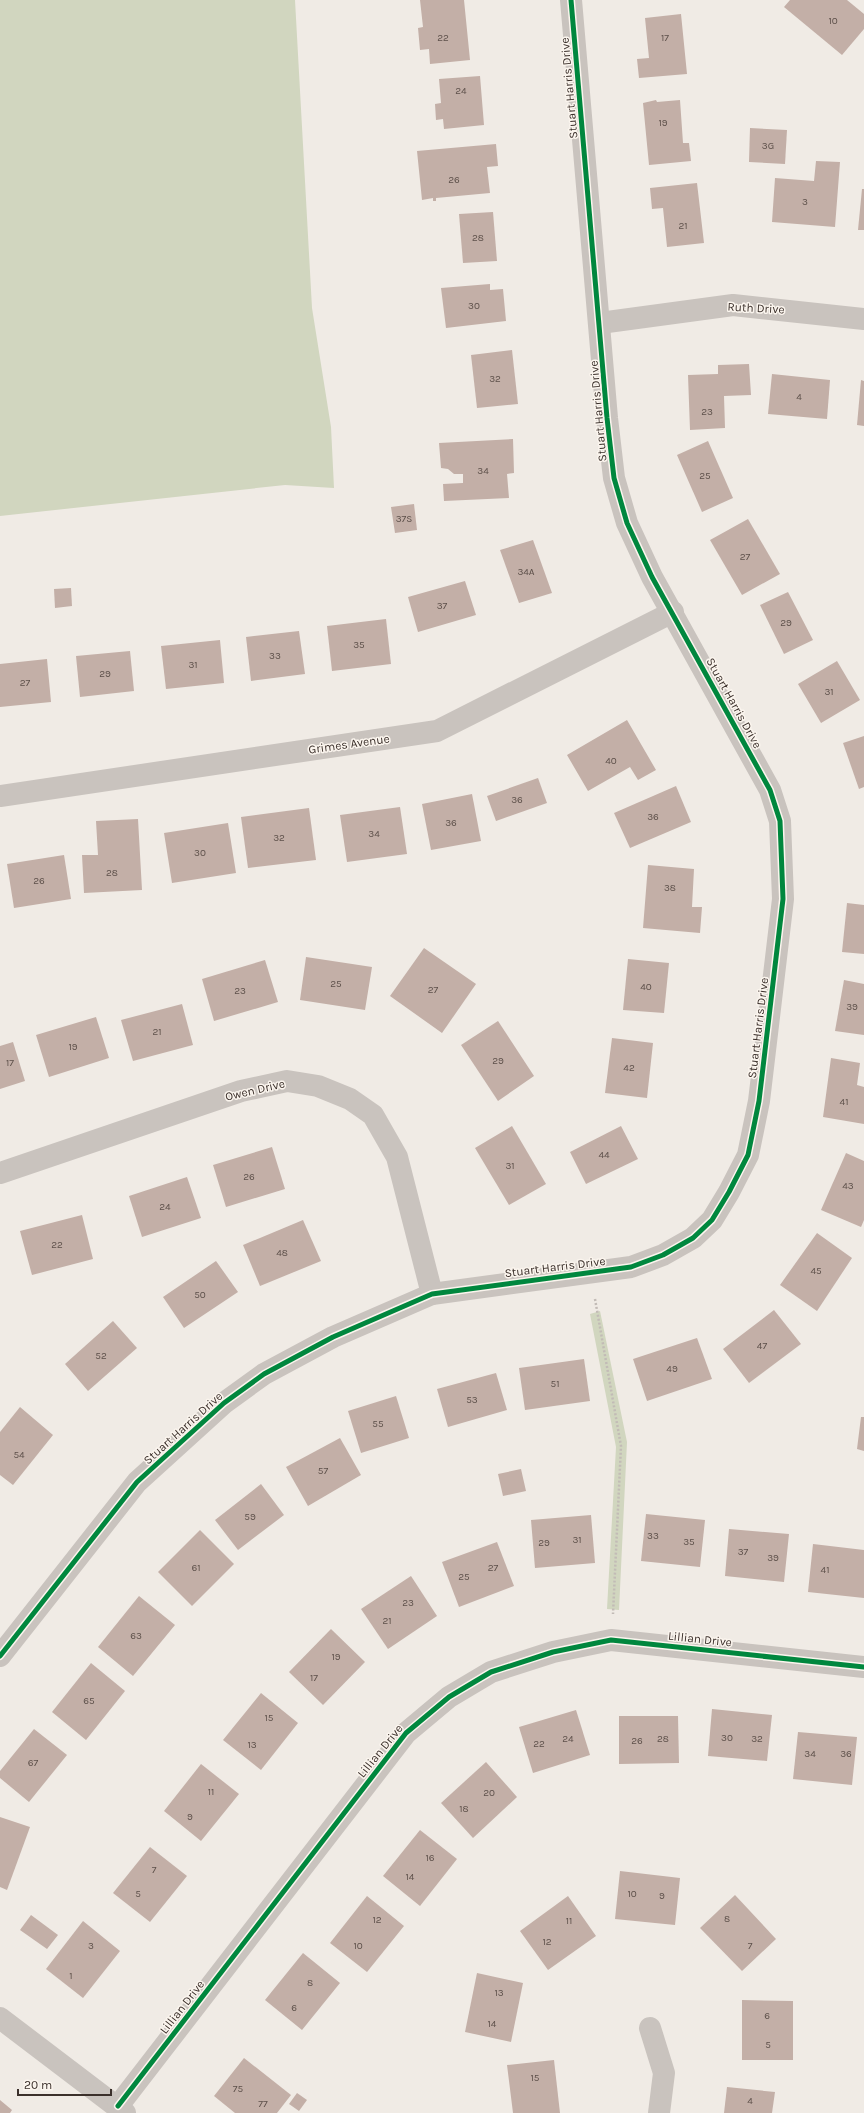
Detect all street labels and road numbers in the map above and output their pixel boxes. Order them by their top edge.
street label: Stuart Harris Drive [558,37,580,139]
street label: Ruth Drive [727,300,785,316]
street label: Stuart Harris Drive [587,360,609,462]
street label: Stuart Harris Drive [703,655,765,751]
street label: Grimes Avenue [308,731,390,757]
street label: Stuart Harris Drive [745,977,771,1079]
street label: Owen Drive [224,1076,286,1104]
street label: Stuart Harris Drive [504,1254,606,1280]
street label: Stuart Harris Drive [141,1389,225,1467]
street label: Lillian Drive [667,1629,733,1649]
street label: Lillian Drive [354,1722,406,1780]
street label: Lillian Drive [157,1977,207,2037]

